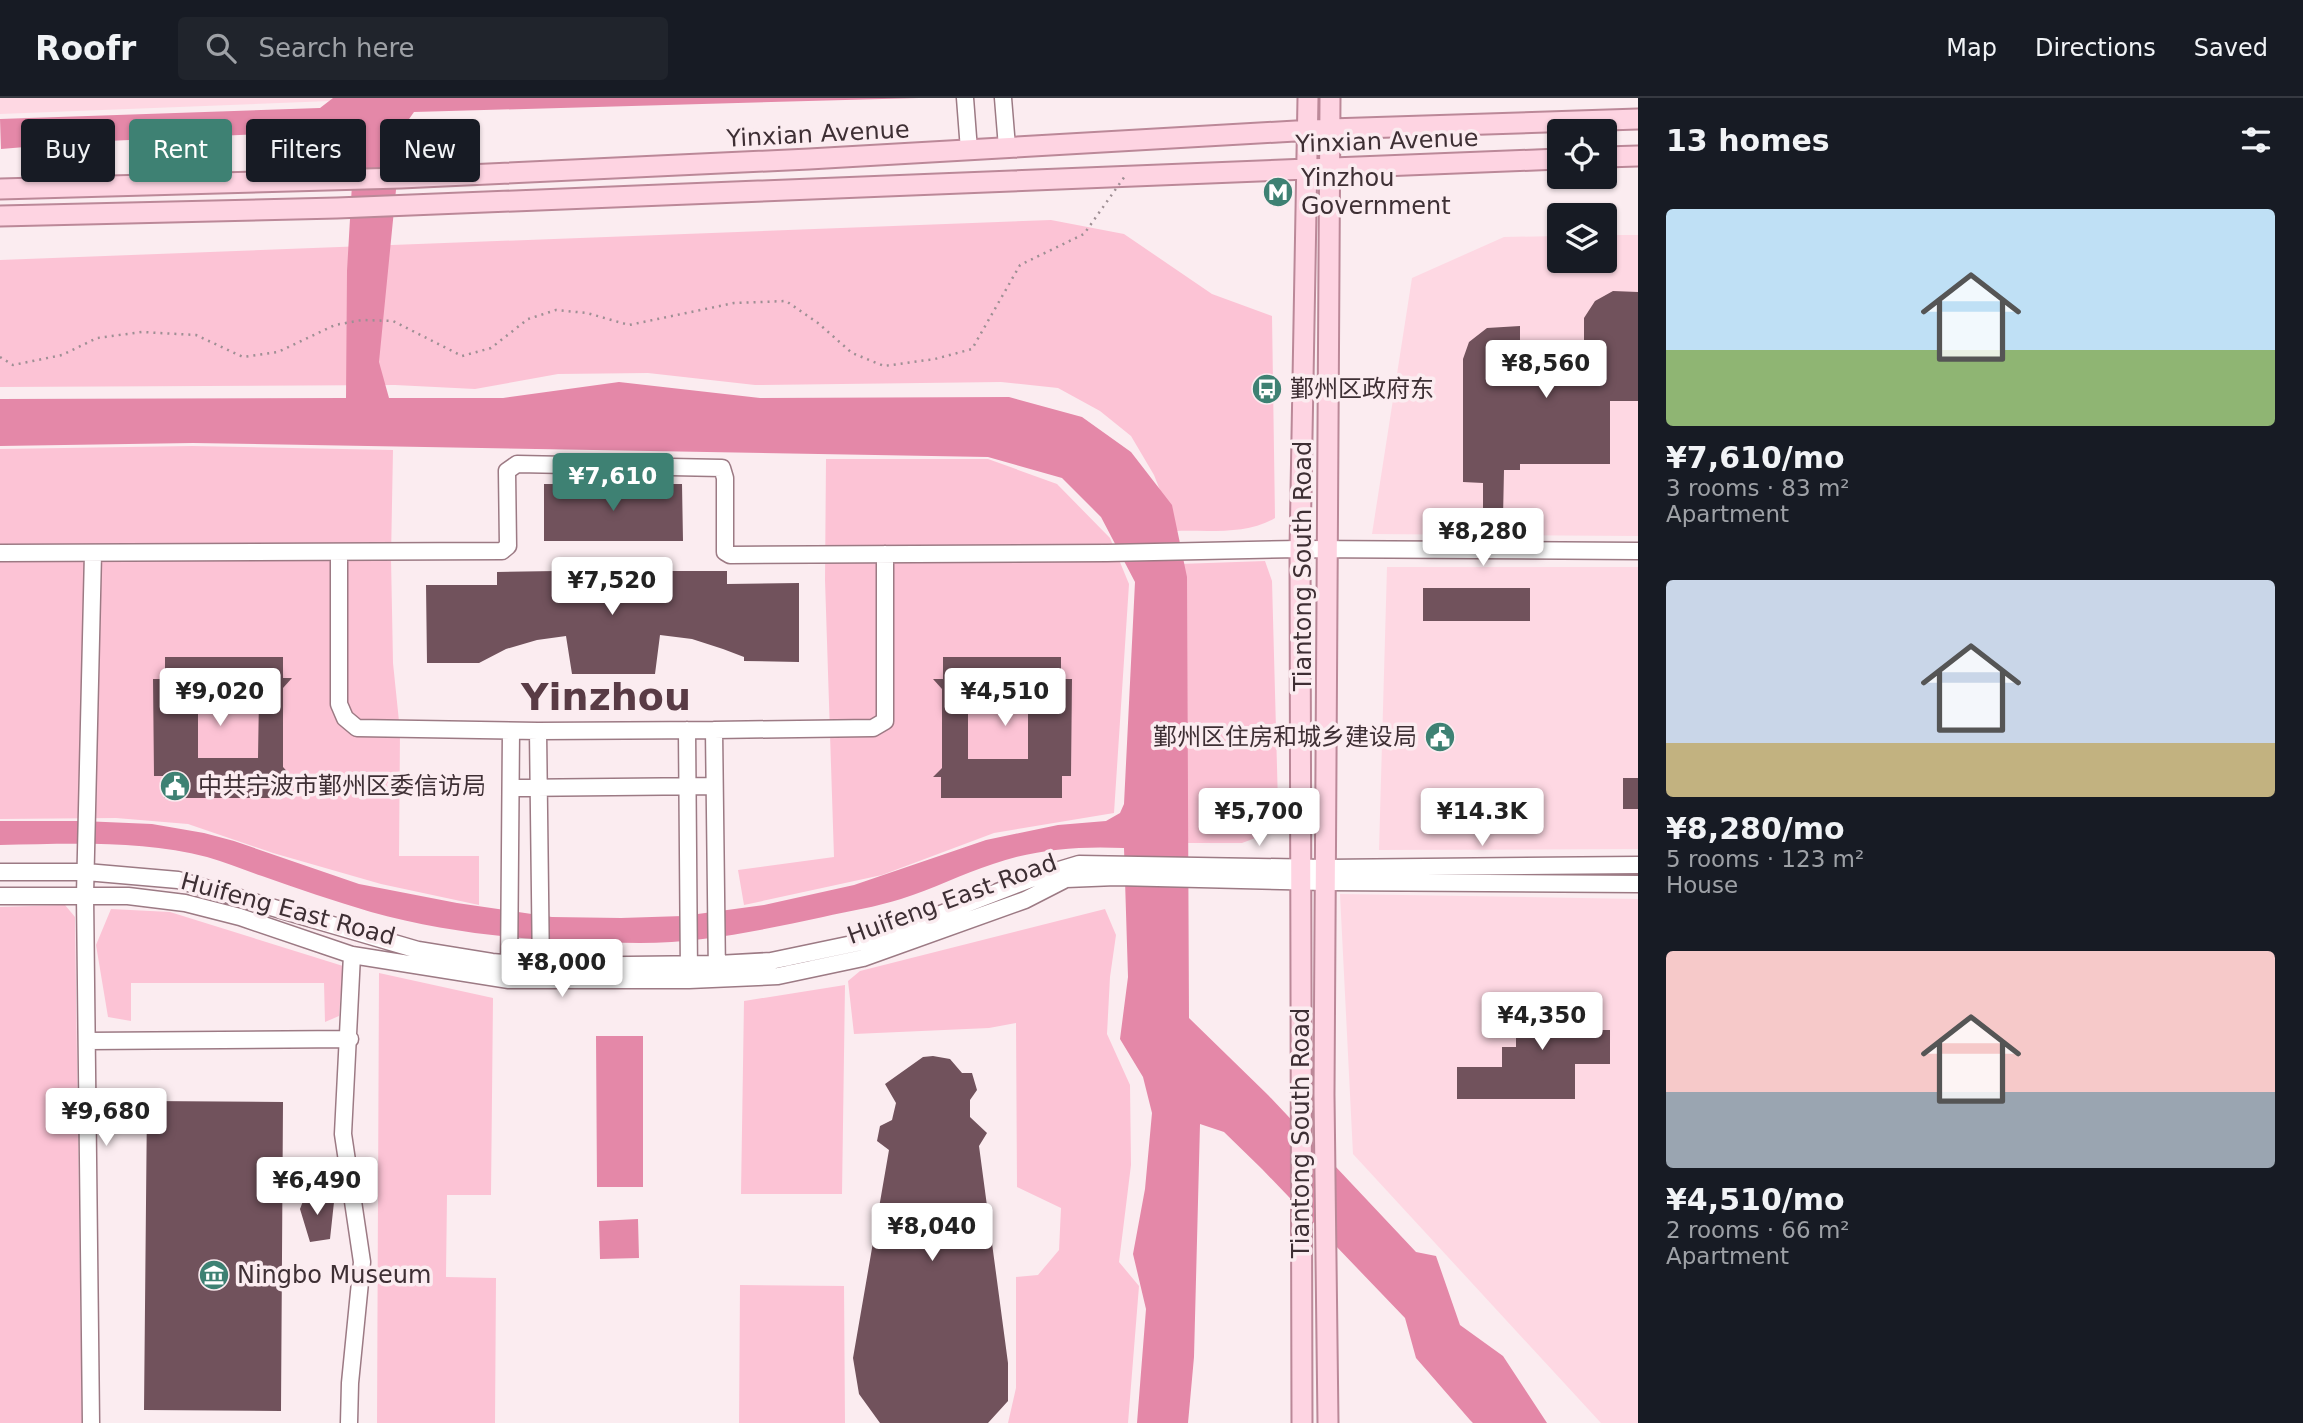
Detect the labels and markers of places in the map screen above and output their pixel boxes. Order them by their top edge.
place label: Yinzhou Government [1300,164,1451,220]
metro station icon: Yinzhou Government [1261,175,1295,209]
pin: ¥8,560 [1489,341,1603,400]
bus stop icon: 鄞州区政府东 [1250,372,1284,406]
place label: 鄞州区政府东 [1290,375,1434,403]
pin: ¥7,610 [556,454,670,513]
pin: ¥8,280 [1426,508,1540,568]
pin: ¥7,520 [555,558,669,617]
pin: ¥9,020 [163,668,277,728]
pin: ¥4,510 [948,668,1062,728]
public building icon: 鄞州区住房和城乡建设局 [1423,720,1457,754]
place label: 鄞州区住房和城乡建设局 [1153,723,1417,751]
public building icon: 中共宁波市鄞州区委信访局 [158,769,192,803]
place label: 中共宁波市鄞州区委信访局 [198,772,486,800]
pin: ¥5,700 [1202,788,1316,848]
pin: ¥14.3K [1425,788,1539,848]
pin: ¥8,000 [505,940,619,999]
pin: ¥4,350 [1485,992,1599,1052]
pin: ¥9,680 [49,1088,163,1148]
pin: ¥6,490 [260,1158,374,1217]
pin: ¥8,040 [875,1204,989,1263]
museum icon: Ningbo Museum [197,1258,231,1292]
place label: Ningbo Museum [237,1261,431,1289]

